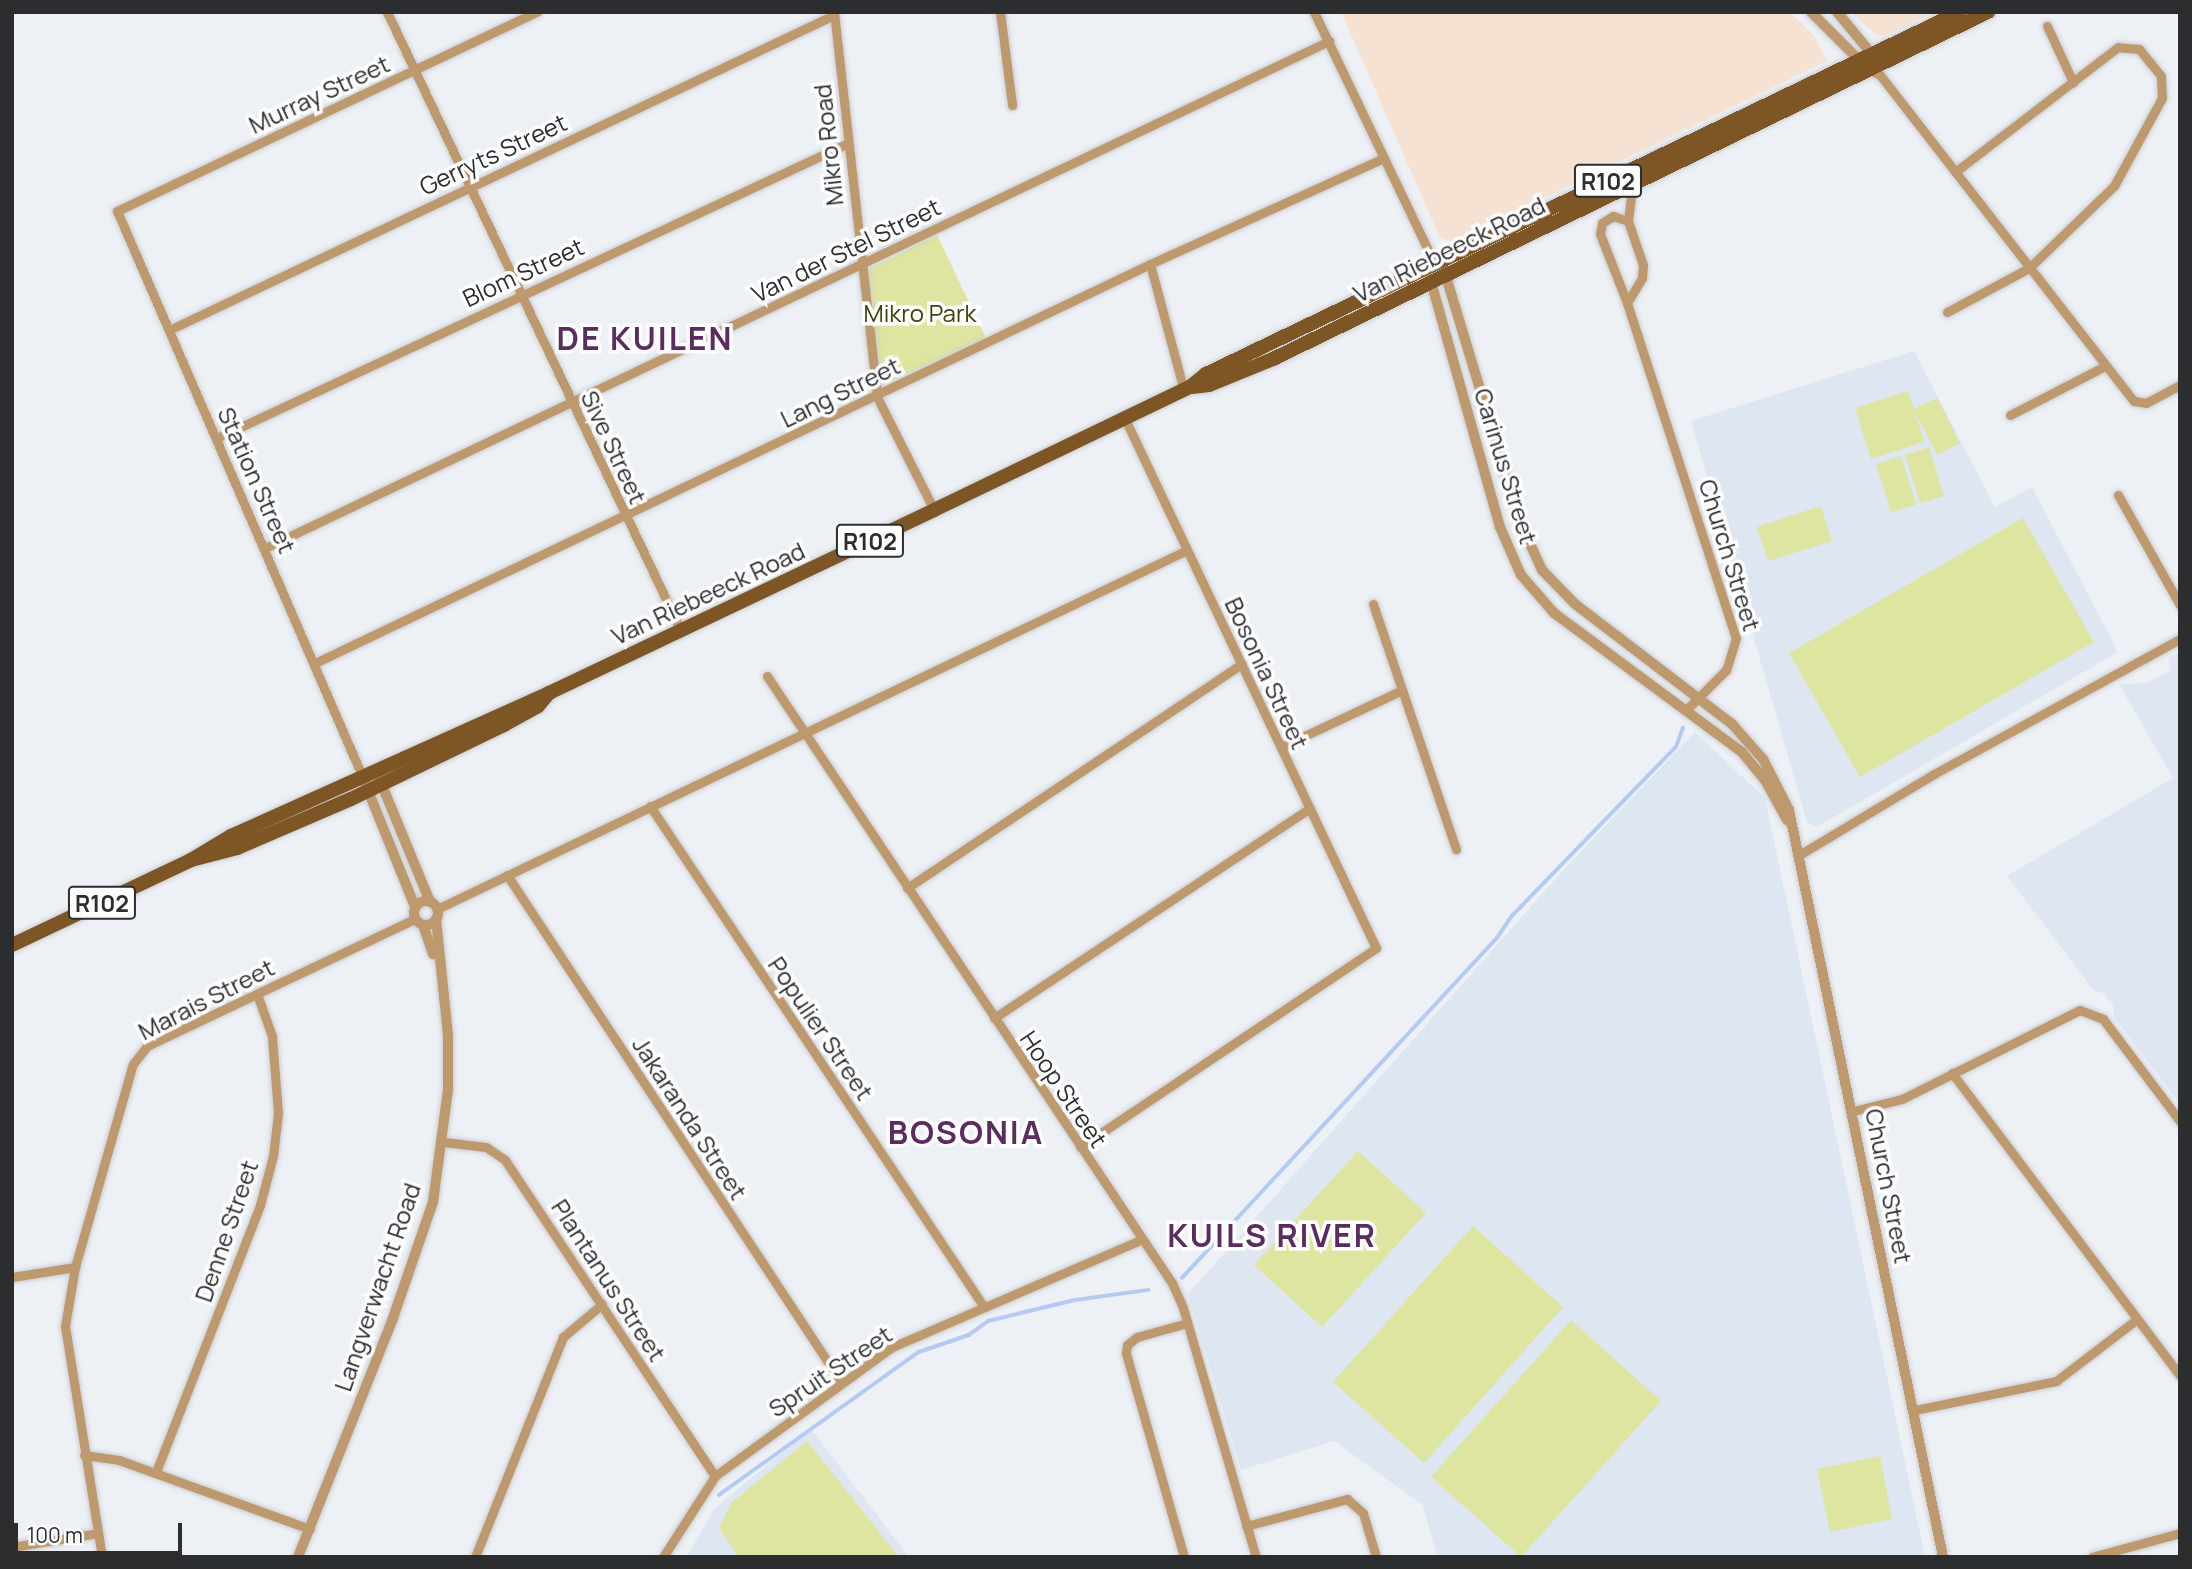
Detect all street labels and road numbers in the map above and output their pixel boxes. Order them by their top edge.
street label: Murray Street [244,49,394,139]
street label: Mikro Road [807,83,849,207]
street label: Gerryts Street [415,107,571,201]
road number: R102 [1573,162,1643,200]
street label: Van Riebeeck Road [1348,190,1550,308]
street label: Van der Stel Street [747,192,945,308]
street label: Blom Street [458,231,588,313]
street label: Lang Street [776,351,904,433]
street label: Carinus Street [1469,385,1543,547]
street label: Sive Street [575,386,653,508]
street label: Station Street [212,403,302,557]
street label: Church Street [1693,476,1767,634]
road number: R102 [835,522,905,561]
street label: Van Riebeeck Road [607,536,809,650]
street label: Bosonia Street [1219,593,1315,753]
road number: R102 [67,884,137,922]
street label: Populier Street [763,951,879,1105]
street label: Marais Street [133,952,279,1046]
street label: Hoop Street [1015,1025,1113,1153]
street label: Jakaranda Street [627,1031,753,1205]
street label: Church Street [1860,1106,1918,1266]
street label: Denne Street [188,1157,264,1305]
street label: Langverwacht Road [328,1179,426,1395]
street label: Plantanus Street [546,1194,672,1366]
street label: Spruit Street [763,1319,897,1423]

